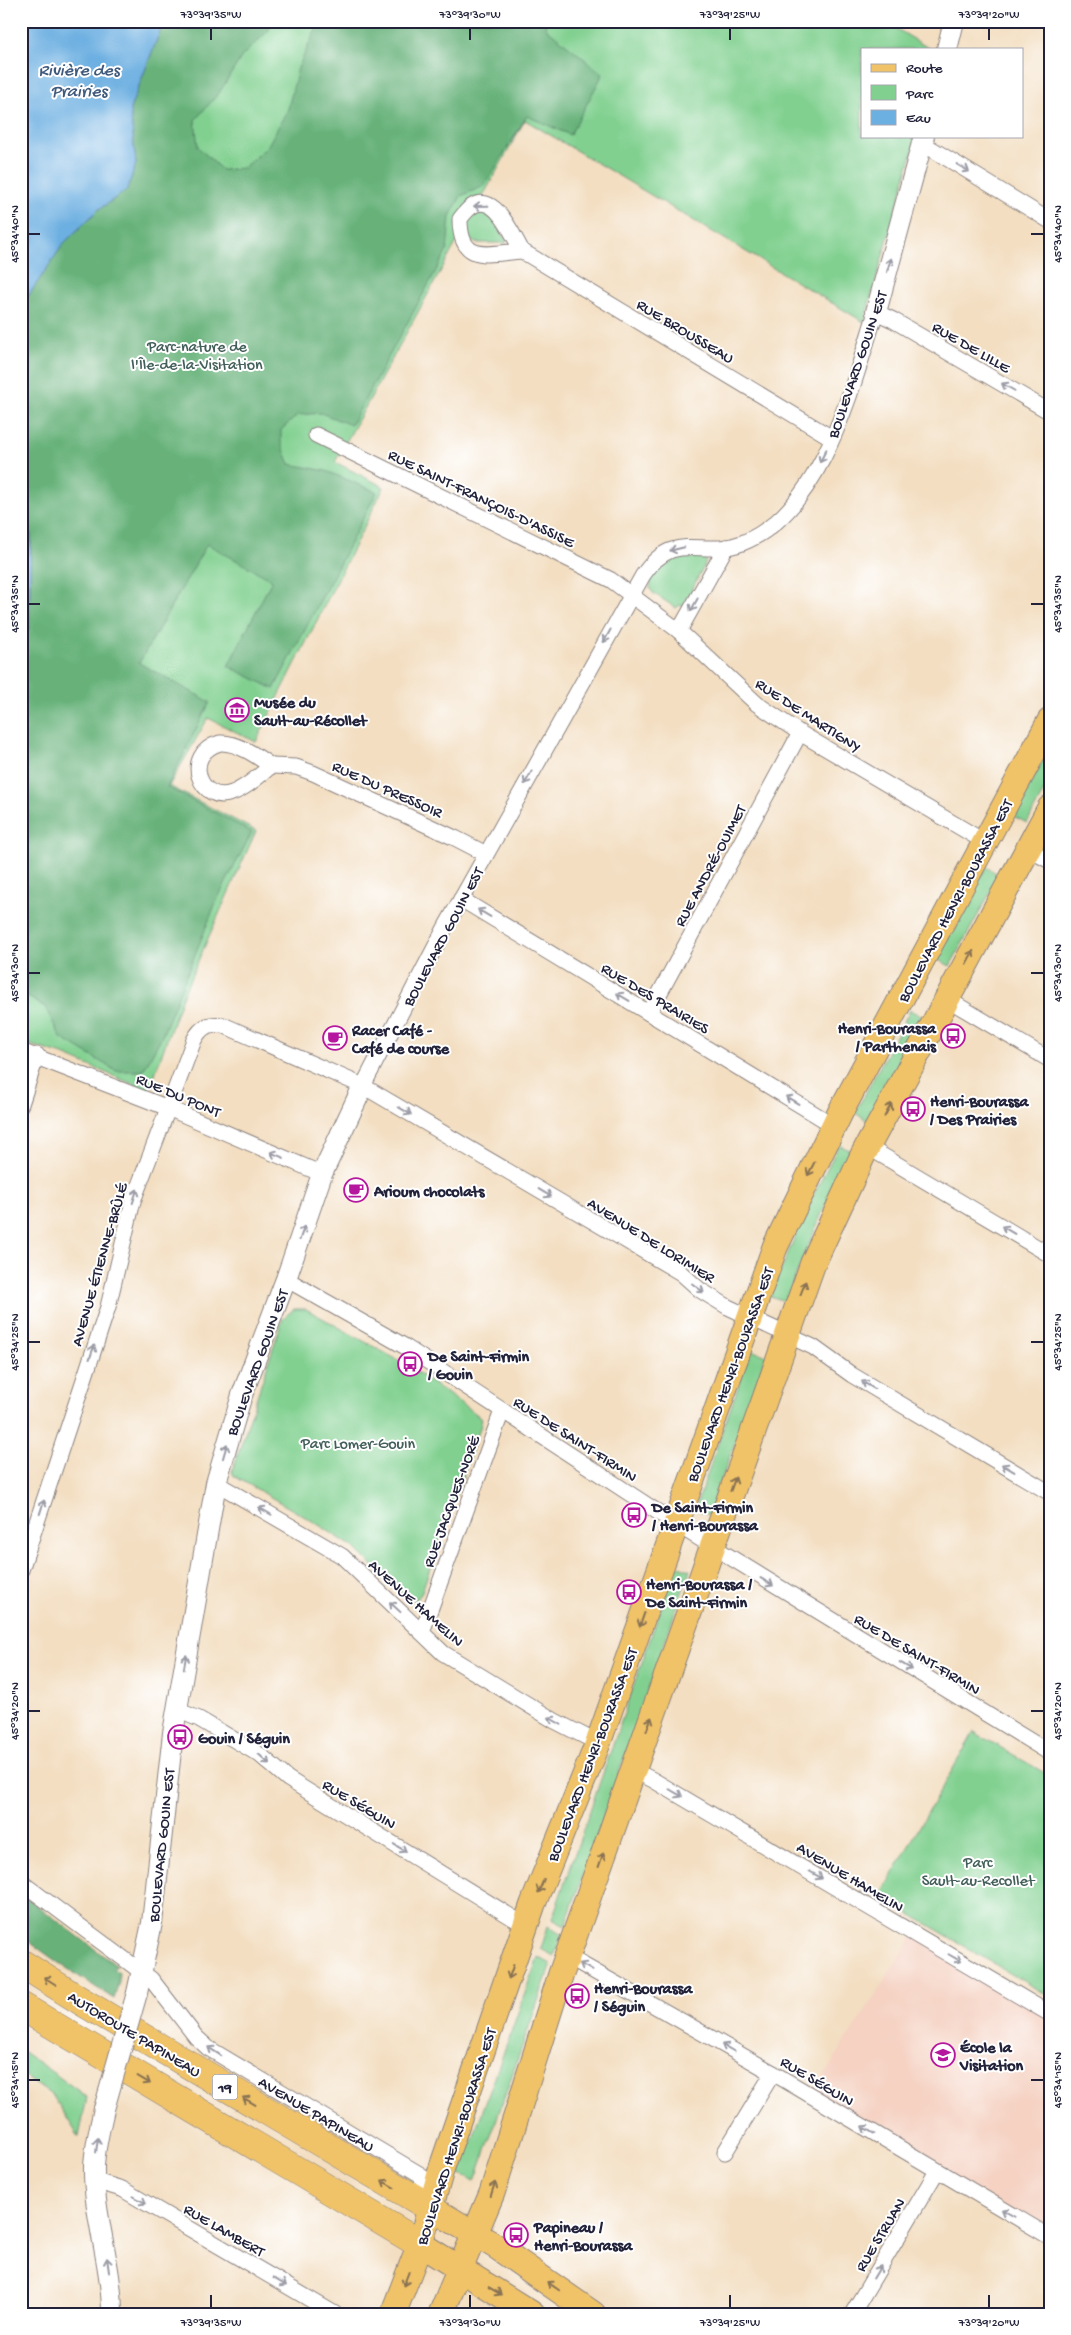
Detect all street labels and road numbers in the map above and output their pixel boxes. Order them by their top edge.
street label: BOULEVARD GOUIN EST [825,288,894,442]
street label: RUE BROUSSEAU [632,296,736,370]
street label: RUE DE LILLE [928,319,1014,380]
street label: RUE SAINT-FRANÇOIS-D'ASSISE [384,447,578,554]
street label: RUE DE MARTIGNY [751,676,864,758]
street label: RUE DU PRESSOIR [328,758,445,824]
street label: BOULEVARD HENRI-BOURASSA EST [895,796,1019,1007]
street label: RUE ANDRÉ-OUIMET [672,802,753,931]
street label: BOULEVARD GOUIN EST [400,864,490,1011]
street label: RUE DES PRAIRIES [597,960,712,1040]
street label: RUE DU PONT [133,1071,223,1124]
street label: AVENUE ÉTIENNE-BRÛLÉ [68,1180,134,1349]
street label: AVENUE DE LORIMIER [583,1195,718,1289]
street label: BOULEVARD HENRI-BOURASSA EST [684,1264,780,1486]
street label: BOULEVARD GOUIN EST [224,1287,295,1440]
street label: RUE DE SAINT-FIRMIN [509,1394,640,1488]
street label: RUE JACQUES-NORÉ [421,1433,486,1571]
street label: AVENUE HAMELIN [363,1557,466,1652]
street label: RUE DE SAINT-FIRMIN [850,1611,983,1701]
street label: BOULEVARD HENRI-BOURASSA EST [544,1645,644,1866]
street label: BOULEVARD GOUIN EST [146,1767,181,1924]
street label: RUE SÉGUIN [318,1777,398,1835]
street label: AVENUE HAMELIN [792,1840,906,1918]
street label: AUTOROUTE PAPINEAU [63,1989,203,2083]
street label: BOULEVARD HENRI-BOURASSA EST [414,2025,503,2249]
street label: RUE SÉGUIN [776,2054,856,2112]
road number: 19 [212,2074,238,2100]
street label: AVENUE PAPINEAU [254,2074,377,2158]
street label: RUE STRUAN [853,2196,911,2276]
street label: RUE LAMBERT [179,2201,268,2263]

